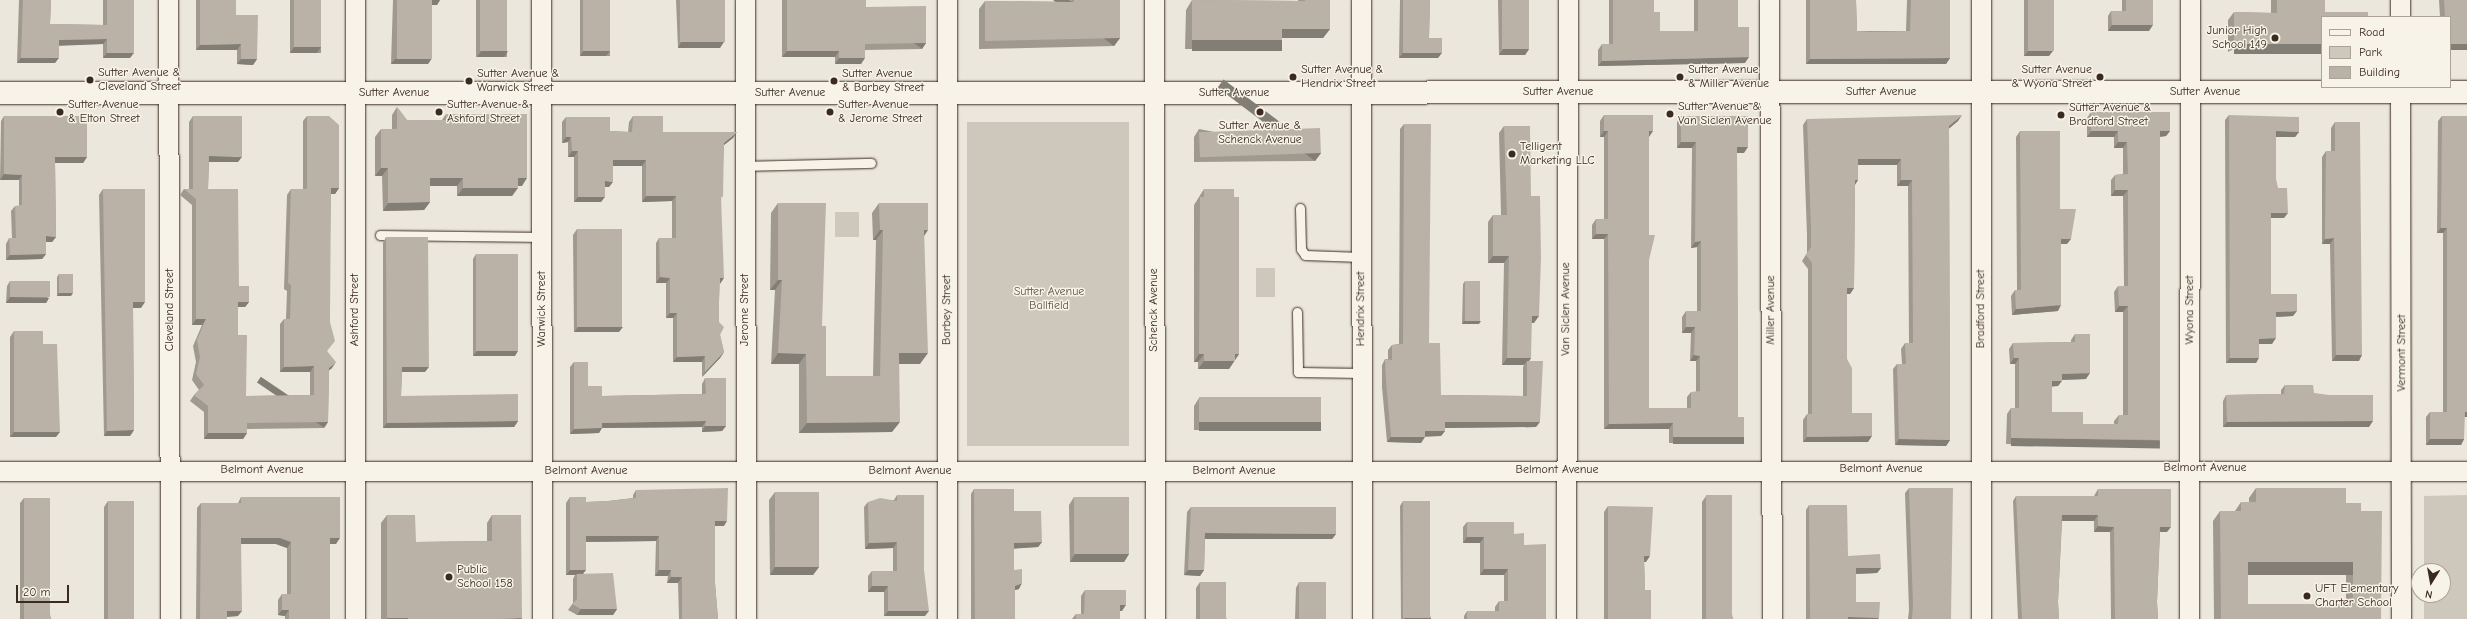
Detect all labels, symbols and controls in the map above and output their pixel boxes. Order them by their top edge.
legend [2321,16,2451,88]
place label: Junior High School 149 [2207,24,2267,52]
text: Road [2359,25,2385,39]
marker: Junior High School 149 [2270,33,2280,43]
text: Park [2359,45,2382,59]
place label: Sutter Avenue & Hendrix Street [1301,63,1383,91]
place label: Sutter Avenue & Miller Avenue [1688,63,1769,91]
place label: Sutter Avenue & Wyona Street [2011,63,2092,91]
text: Building [2359,65,2400,79]
place label: Sutter Avenue & Cleveland Street [98,66,181,94]
place label: Sutter Avenue & Warwick Street [477,67,559,95]
place label: Sutter Avenue & Barbey Street [842,67,924,95]
marker: Sutter Avenue & Hendrix Street [1288,72,1298,82]
marker: Sutter Avenue & Miller Avenue [1675,72,1685,82]
marker: Sutter Avenue & Wyona Street [2095,72,2105,82]
marker: Sutter Avenue & Cleveland Street [85,75,95,85]
marker: Sutter Avenue & Warwick Street [464,76,474,86]
marker: Sutter Avenue & Barbey Street [829,76,839,86]
street label: Sutter Avenue [1523,85,1593,99]
street label: Sutter Avenue [1846,85,1916,99]
street label: Sutter Avenue [2170,85,2240,99]
street label: Sutter Avenue [359,86,429,100]
street label: Sutter Avenue [755,86,825,100]
street label: Sutter Avenue [1199,86,1269,100]
place label: Sutter Avenue & Elton Street [68,98,140,126]
place label: Sutter Avenue & Ashford Street [447,98,529,126]
place label: Sutter Avenue & Jerome Street [838,98,922,126]
place label: Sutter Avenue & Van Siclen Avenue [1678,100,1772,128]
place label: Sutter Avenue & Bradford Street [2069,101,2151,129]
marker: Sutter Avenue & Elton Street [55,107,65,117]
marker: Sutter Avenue & Ashford Street [434,107,444,117]
marker: Sutter Avenue & Jerome Street [825,107,835,117]
marker: Sutter Avenue & Schenck Avenue [1255,107,1265,117]
marker: Sutter Avenue & Van Siclen Avenue [1665,109,1675,119]
marker: Sutter Avenue & Bradford Street [2056,110,2066,120]
place label: Sutter Avenue & Schenck Avenue [1218,119,1302,147]
place label: Telligent Marketing LLC [1520,140,1595,168]
marker: Telligent Marketing LLC [1507,149,1517,159]
street label: Van Siclen Avenue [1559,262,1573,356]
street label: Schenck Avenue [1147,268,1161,352]
street label: Cleveland Street [163,269,177,351]
street label: Bradford Street [1974,270,1988,348]
street label: Warwick Street [535,271,549,347]
street label: Hendrix Street [1354,272,1368,346]
street label: Ashford Street [348,274,362,346]
street label: Jerome Street [738,274,752,346]
street label: Barbey Street [940,275,954,345]
street label: Miller Avenue [1764,275,1778,345]
street label: Wyona Street [2183,276,2197,344]
park label: Sutter Avenue Ballfield [1014,285,1084,313]
street label: Vermont Street [2395,315,2409,391]
street label: Belmont Avenue [2164,461,2246,475]
street label: Belmont Avenue [1840,462,1922,476]
street label: Belmont Avenue [221,463,303,477]
street label: Belmont Avenue [1516,463,1598,477]
street label: Belmont Avenue [545,464,627,478]
street label: Belmont Avenue [869,464,951,478]
street label: Belmont Avenue [1193,464,1275,478]
place label: Public School 158 [457,563,513,591]
north arrow [2411,563,2451,603]
marker: Public School 158 [444,572,454,582]
scale bar [18,577,71,603]
place label: UFT Elementary Charter School [2315,582,2398,610]
text: 20 m [23,585,51,599]
text: N [2424,587,2434,601]
marker: UFT Elementary Charter School [2302,591,2312,601]

